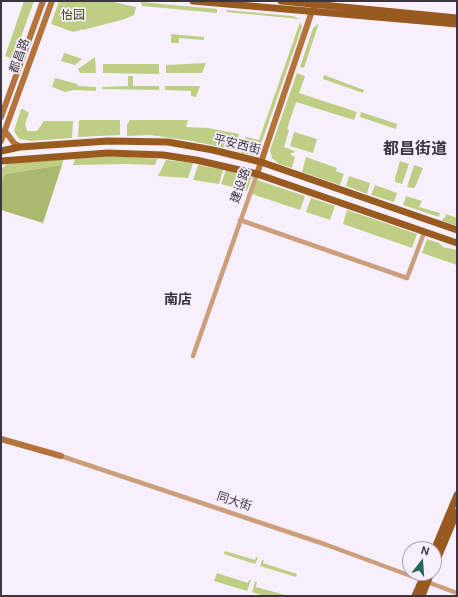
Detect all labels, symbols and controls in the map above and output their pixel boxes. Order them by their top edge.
park label: 怡园 [61,9,85,23]
street label: 都昌路 [7,37,33,75]
street label: 平安西街 [212,132,262,158]
district label: 都昌街道 [383,140,447,160]
street label: 建设路 [228,167,254,205]
district label: 南店 [164,292,192,308]
street label: 同大街 [215,490,253,514]
north arrow [402,541,442,581]
text: N [419,543,431,558]

